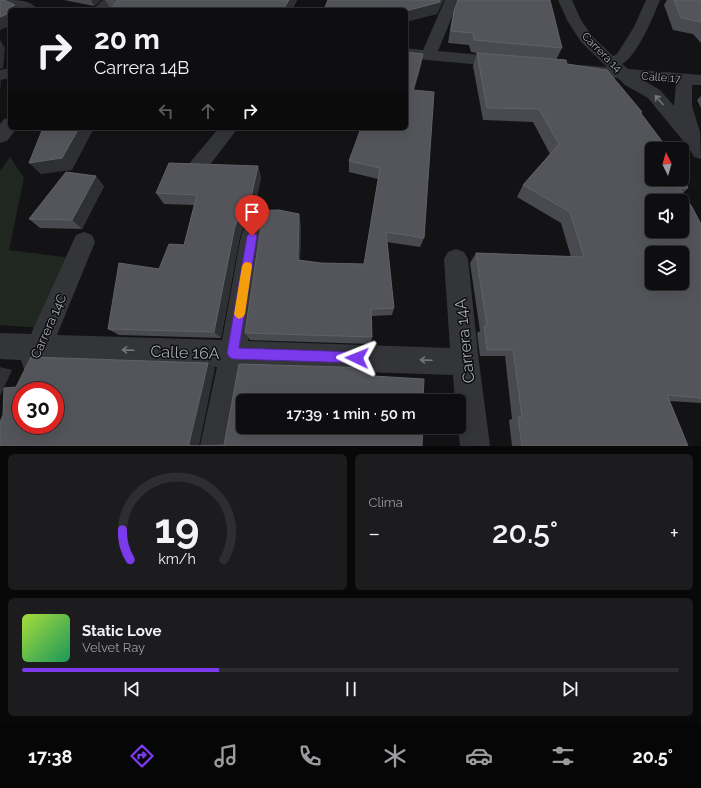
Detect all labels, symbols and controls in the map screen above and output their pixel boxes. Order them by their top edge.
text: 20 m [94,23,160,56]
icon: right [28,24,80,76]
street label: Carrera 14 [579,30,624,75]
text: Carrera 14B [94,57,189,78]
street label: Calle 17 [641,70,681,85]
one-way arrow [654,95,664,105]
icon: left [155,100,177,122]
icon: ahead [197,100,219,122]
icon: right [239,100,261,122]
north arrow [645,142,689,186]
map controls [645,142,689,290]
button: sound [645,194,689,238]
pin [235,195,269,236]
icon: arrive [241,201,263,223]
button: layers [645,246,689,290]
street label: Carrera 14C [28,292,69,361]
street label: Carrera 14A [451,298,478,384]
position arrow [336,337,378,379]
street label: Calle 16A [150,342,220,363]
one-way arrow [122,346,135,354]
one-way arrow [420,356,433,364]
speed limit sign: 30 [12,382,64,434]
text: 17:39 · 1 min · 50 m [286,405,416,423]
text: Clima [369,495,403,510]
text: 19 [155,504,200,553]
text: 20.5° [492,515,558,550]
text: − [369,520,380,546]
text: + [670,520,679,546]
text: km/h [158,551,196,567]
text: Static Love [82,622,161,640]
text: Velvet Ray [82,640,145,655]
icon: previous [121,678,143,700]
icon: pause [340,678,362,700]
icon: next [559,678,581,700]
icon: directions [128,742,156,770]
icon: music [212,742,240,770]
icon: phone [296,742,324,770]
icon: climate [381,742,409,770]
icon: car [465,742,493,770]
icon: filters [549,742,577,770]
text: 17:38 [28,746,72,767]
text: 20.5° [633,746,673,767]

